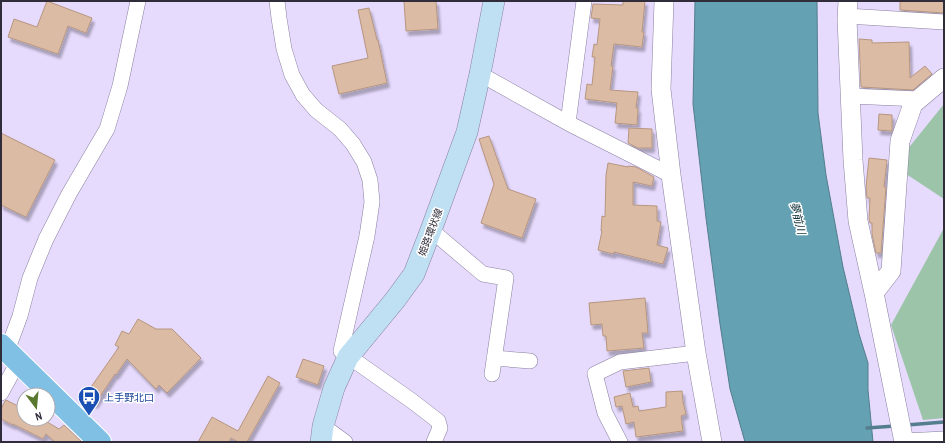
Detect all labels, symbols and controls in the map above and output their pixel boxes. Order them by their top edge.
water label: 夢前川 [787,200,809,237]
street label: 姫路環状線 [415,207,445,258]
bus stop icon: 上手野北口 [76,384,102,417]
north arrow [16,387,56,427]
place label: 上手野北口 [104,391,154,404]
text: N [34,409,44,424]

